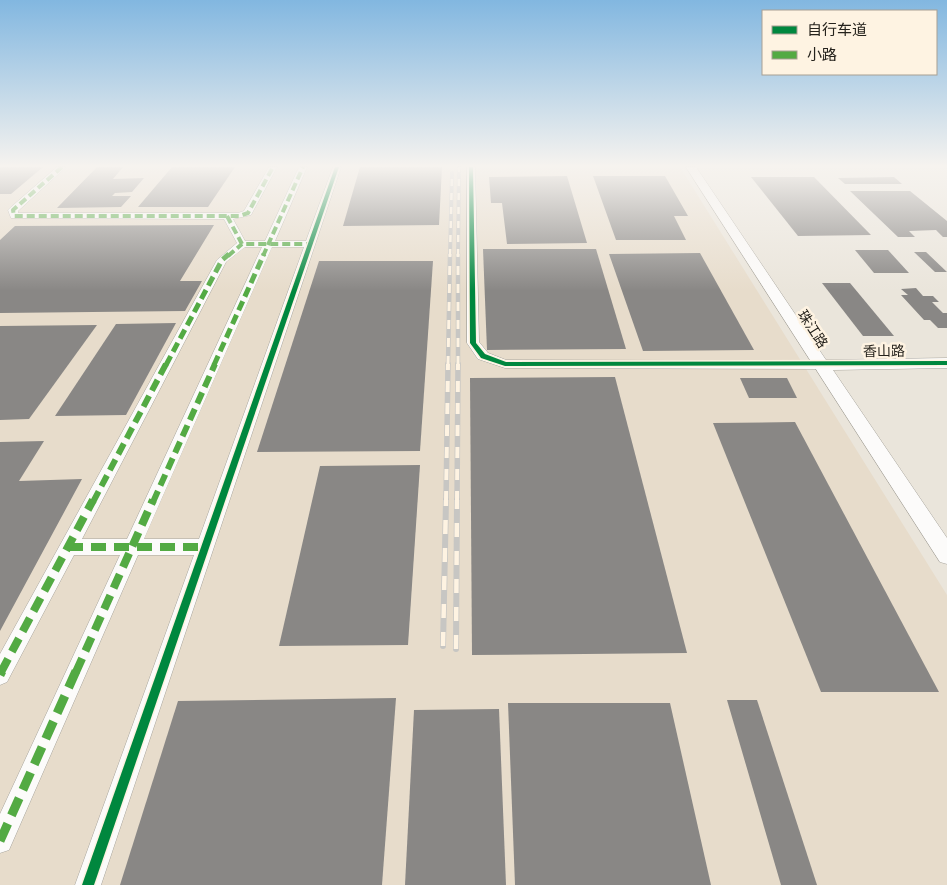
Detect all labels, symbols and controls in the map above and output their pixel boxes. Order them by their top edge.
legend [762,10,937,75]
text: 自行车道 [807,20,867,38]
text: 小路 [807,45,837,63]
street label: 珠江路 [795,306,832,351]
street label: 香山路 [863,342,905,359]

